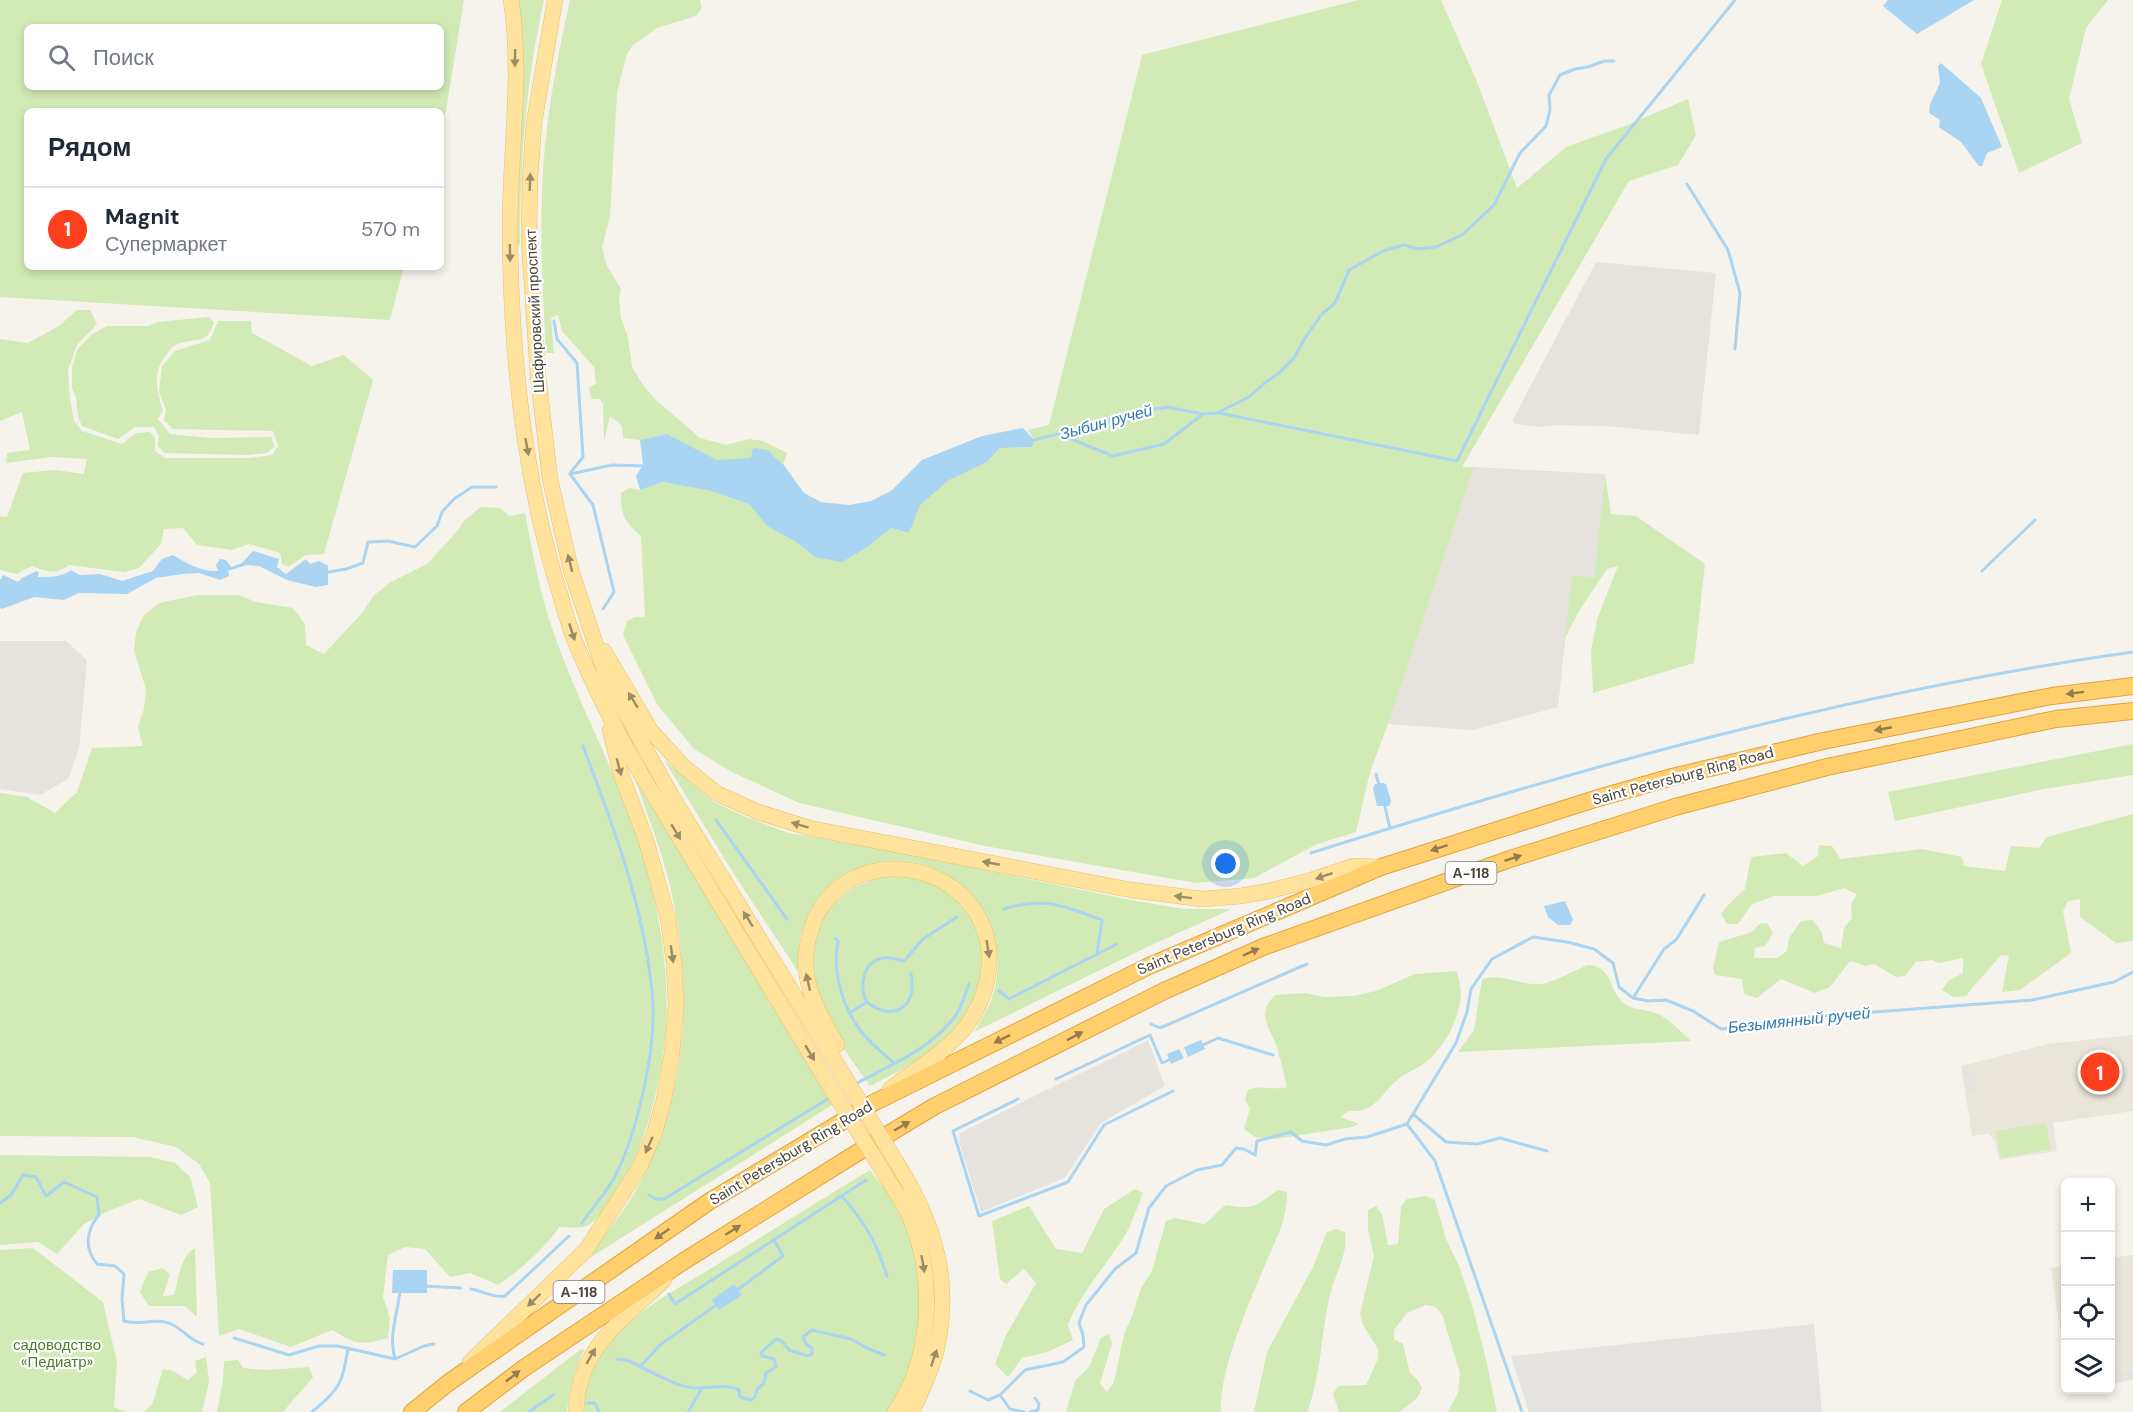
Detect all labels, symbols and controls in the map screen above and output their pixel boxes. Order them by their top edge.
search box [24,24,444,90]
icon: search [45,41,78,74]
text: Поиск [93,43,154,72]
one-way arrow [510,49,520,68]
text: Рядом [48,130,131,164]
one-way arrow [526,172,535,191]
text: Magnit [105,202,180,231]
text: 1 [64,216,71,242]
text: 570 m [361,216,420,242]
street label: Шафировский проспект [521,228,549,394]
text: Супермаркет [105,231,227,257]
one-way arrow [505,244,515,263]
water label: Зыбин ручей [1057,400,1155,444]
one-way arrow [523,438,532,457]
one-way arrow [564,554,574,572]
one-way arrow [568,623,577,641]
one-way arrow [2065,689,2084,698]
one-way arrow [627,692,638,708]
one-way arrow [1874,725,1893,734]
street label: Saint Petersburg Ring Road [1590,742,1776,810]
one-way arrow [615,757,625,776]
one-way arrow [791,820,809,829]
one-way arrow [671,824,682,840]
one-way arrow [1430,844,1448,854]
your location [1211,849,1240,878]
one-way arrow [1504,853,1522,862]
one-way arrow [981,858,1000,867]
road number: А-118 [1446,862,1496,884]
one-way arrow [1315,871,1333,881]
street label: Saint Petersburg Ring Road [1134,888,1314,980]
one-way arrow [1173,892,1192,902]
one-way arrow [742,911,753,927]
one-way arrow [984,940,993,959]
one-way arrow [668,944,677,963]
one-way arrow [1242,948,1259,957]
one-way arrow [803,972,813,991]
water label: Безымянный ручей [1727,1002,1871,1038]
one-way arrow [1066,1031,1083,1041]
one-way arrow [994,1034,1011,1043]
one-way arrow [805,1045,815,1062]
pin: 1 [2080,1050,2120,1094]
street label: Saint Petersburg Ring Road [706,1096,876,1210]
one-way arrow [894,1121,911,1131]
one-way arrow [644,1137,654,1155]
map controls [2061,1178,2115,1394]
button: + [2061,1178,2115,1232]
one-way arrow [725,1224,741,1235]
one-way arrow [654,1228,670,1239]
button: − [2061,1232,2115,1286]
one-way arrow [919,1255,928,1274]
road number: А-118 [554,1281,604,1303]
button: locate [2061,1286,2115,1340]
one-way arrow [526,1293,541,1307]
park label: садоводство «Педиатр» [13,1335,101,1372]
button: layers [2061,1340,2115,1394]
one-way arrow [586,1348,596,1365]
one-way arrow [929,1349,939,1367]
one-way arrow [505,1371,520,1383]

